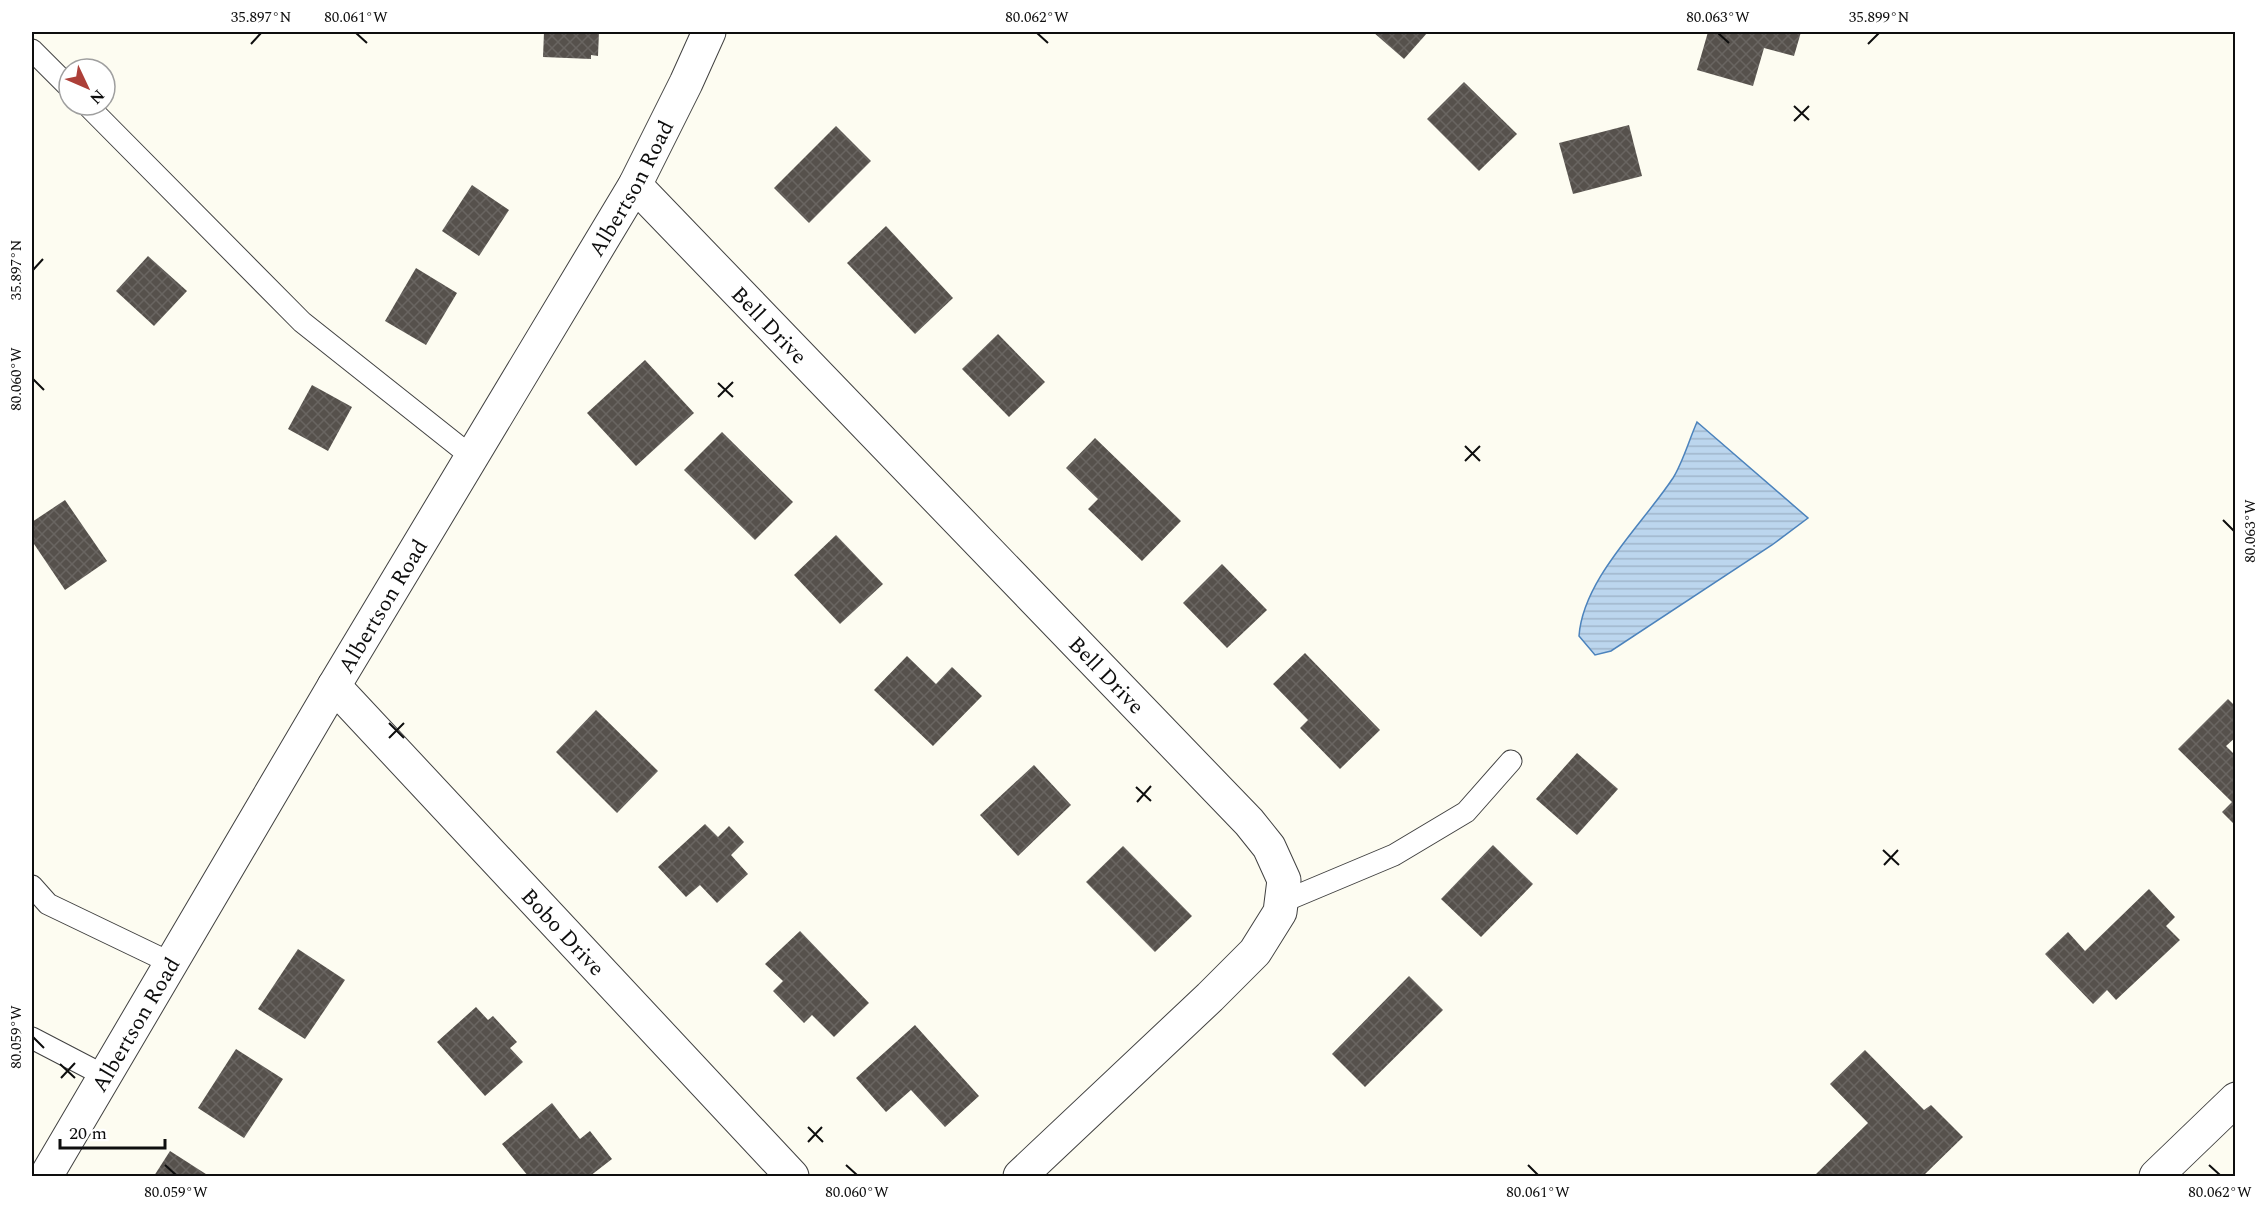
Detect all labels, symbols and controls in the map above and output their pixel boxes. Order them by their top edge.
text: 35.897°N [231,6,291,29]
text: 80.061°W [324,6,388,29]
text: 80.062°W [1005,6,1069,29]
text: 80.063°W [1686,6,1750,29]
text: 35.899°N [1849,6,1909,29]
north arrow [57,57,117,117]
text: N [84,84,110,110]
street label: Albertson Road [581,115,683,263]
text: 35.897°N [5,240,28,300]
street label: Bell Drive [723,279,814,372]
text: 80.060°W [5,347,28,411]
text: 80.063°W [2239,499,2262,563]
street label: Albertson Road [330,533,437,680]
street label: Bell Drive [1060,629,1152,722]
street label: Bobo Drive [513,881,612,984]
street label: Albertson Road [84,951,189,1099]
text: 80.059°W [5,1005,28,1069]
scale bar [60,1112,165,1150]
text: 20 m [69,1120,107,1147]
text: 80.059°W [144,1181,208,1204]
text: 80.060°W [825,1181,889,1204]
text: 80.061°W [1506,1181,1570,1204]
text: 80.062°W [2188,1181,2252,1204]

